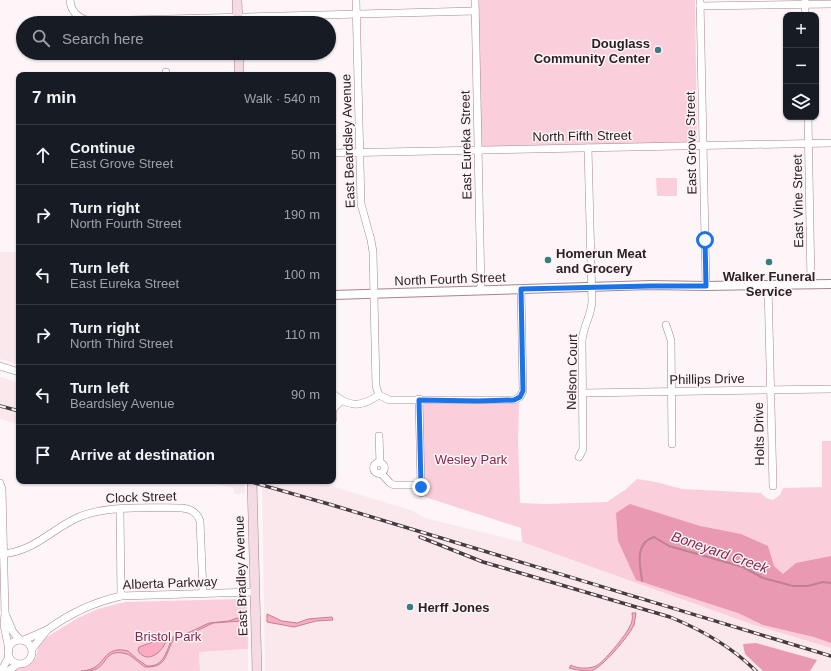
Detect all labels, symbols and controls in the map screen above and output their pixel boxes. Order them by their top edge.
map controls [783,12,819,120]
button: + [783,12,819,48]
search box [16,16,336,60]
icon: search [30,27,52,49]
text: Search here [62,30,144,47]
place label: Douglass Community Center [534,36,650,66]
marker: Douglass Community Center [653,45,663,55]
button: − [783,48,819,84]
street label: East Beardsley Avenue [338,74,358,208]
button: layers [783,84,819,120]
text: 7 min [32,88,76,107]
street label: East Eureka Street [458,90,474,200]
text: Walk · 540 m [244,91,320,106]
street label: East Grove Street [683,91,699,195]
street label: North Fifth Street [532,128,632,144]
text: Continue [70,139,135,156]
icon: ahead [32,144,54,166]
text: 50 m [291,147,320,162]
street label: East Vine Street [790,154,806,248]
text: East Grove Street [70,156,173,171]
text: Turn right [70,199,140,216]
icon: right [32,204,54,226]
text: 190 m [284,207,320,222]
text: North Fourth Street [70,216,181,231]
route start [696,231,714,249]
place label: Homerun Meat and Grocery [556,246,647,276]
marker: Homerun Meat and Grocery [543,255,553,265]
marker: Walker Funeral Service [764,257,774,267]
text: Turn left [70,259,129,276]
icon: left [32,264,54,286]
text: 100 m [284,267,320,282]
place label: Walker Funeral Service [723,269,815,299]
street label: North Fourth Street [394,270,506,288]
text: East Eureka Street [70,276,179,291]
text: Turn right [70,319,140,336]
icon: right [32,324,54,346]
text: 110 m [285,327,320,342]
street label: Nelson Court [564,334,580,410]
text: North Third Street [70,336,173,351]
street label: Phillips Drive [669,371,745,387]
text: Turn left [70,379,129,396]
icon: left [32,384,54,406]
text: 90 m [291,387,320,402]
text: Beardsley Avenue [70,396,175,411]
street label: Holts Drive [751,402,767,466]
icon: arrive [32,444,54,466]
text: Arrive at destination [70,446,215,463]
park label: Wesley Park [435,452,508,467]
route end [412,478,430,496]
street label: Clock Street [105,488,177,506]
street label: East Bradley Avenue [231,516,251,636]
water label: Boneyard Creek [670,528,771,576]
street label: Alberta Parkway [122,574,218,592]
place label: Herff Jones [418,600,490,615]
marker: Herff Jones [405,602,415,612]
park label: Bristol Park [135,629,202,644]

